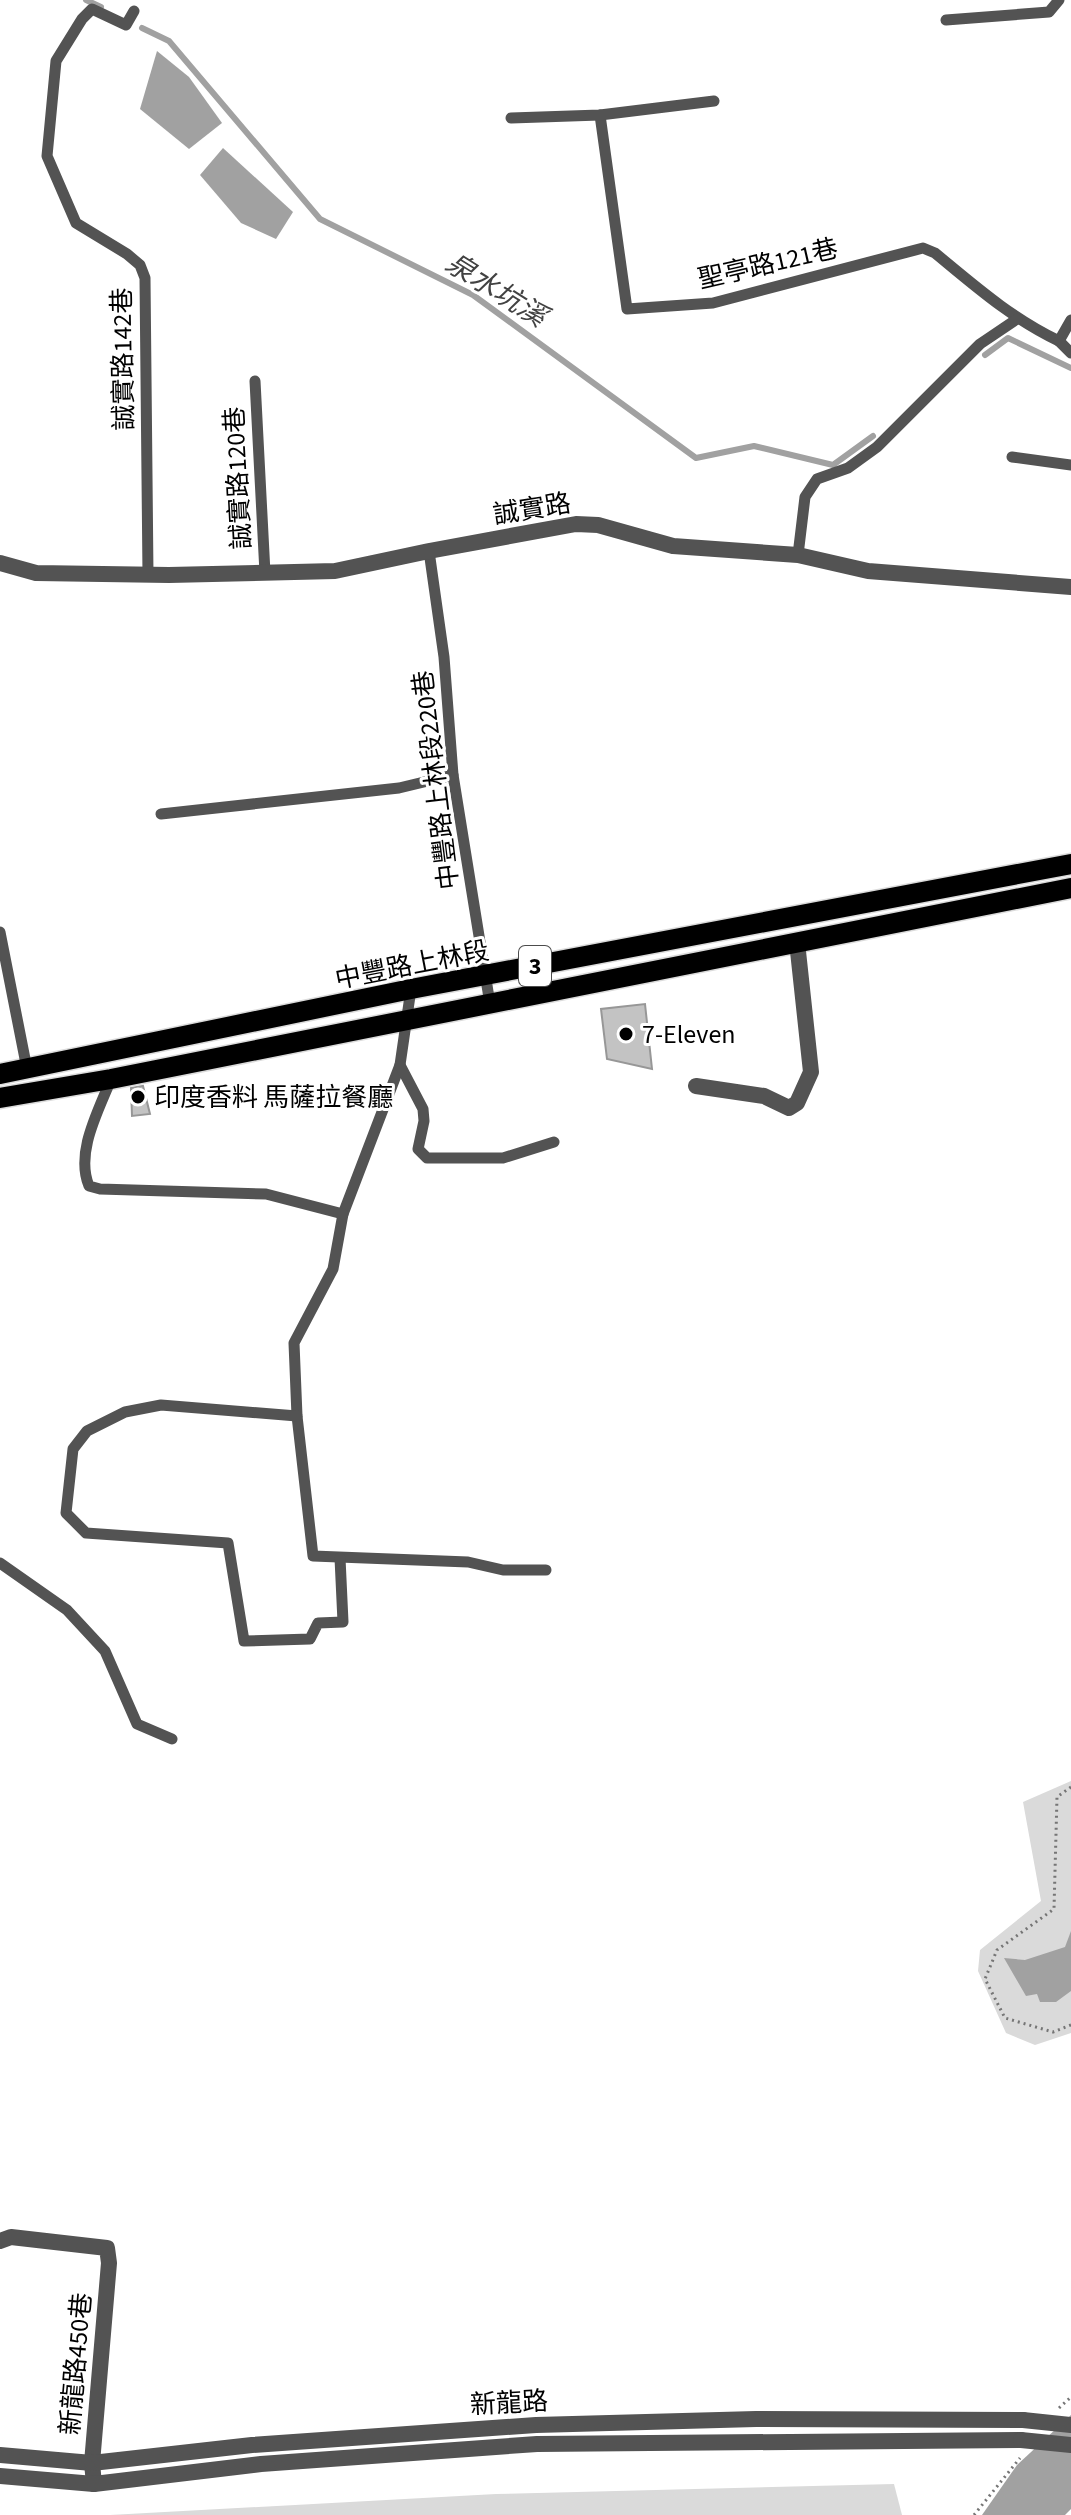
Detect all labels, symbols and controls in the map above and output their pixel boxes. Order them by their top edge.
street label: 聖亭路121巷 [694,230,842,298]
water label: 泉水坑溪 [438,243,557,339]
street label: 誠實路142巷 [103,287,143,431]
street label: 誠實路120巷 [216,406,260,550]
street label: 誠實路 [491,485,573,533]
street label: 中豐路上林段220巷 [404,668,468,892]
street label: 中豐路上林段 [332,932,492,998]
road number: 3 [519,946,551,986]
place label: 7-Eleven [642,1016,736,1053]
marker: 7-Eleven [617,1025,635,1043]
place label: 印度香料 馬薩拉餐廳 [154,1079,393,1116]
marker: 印度香料 馬薩拉餐廳 [129,1088,147,1106]
street label: 新龍路450巷 [51,2291,101,2437]
street label: 新龍路 [469,2382,549,2424]

